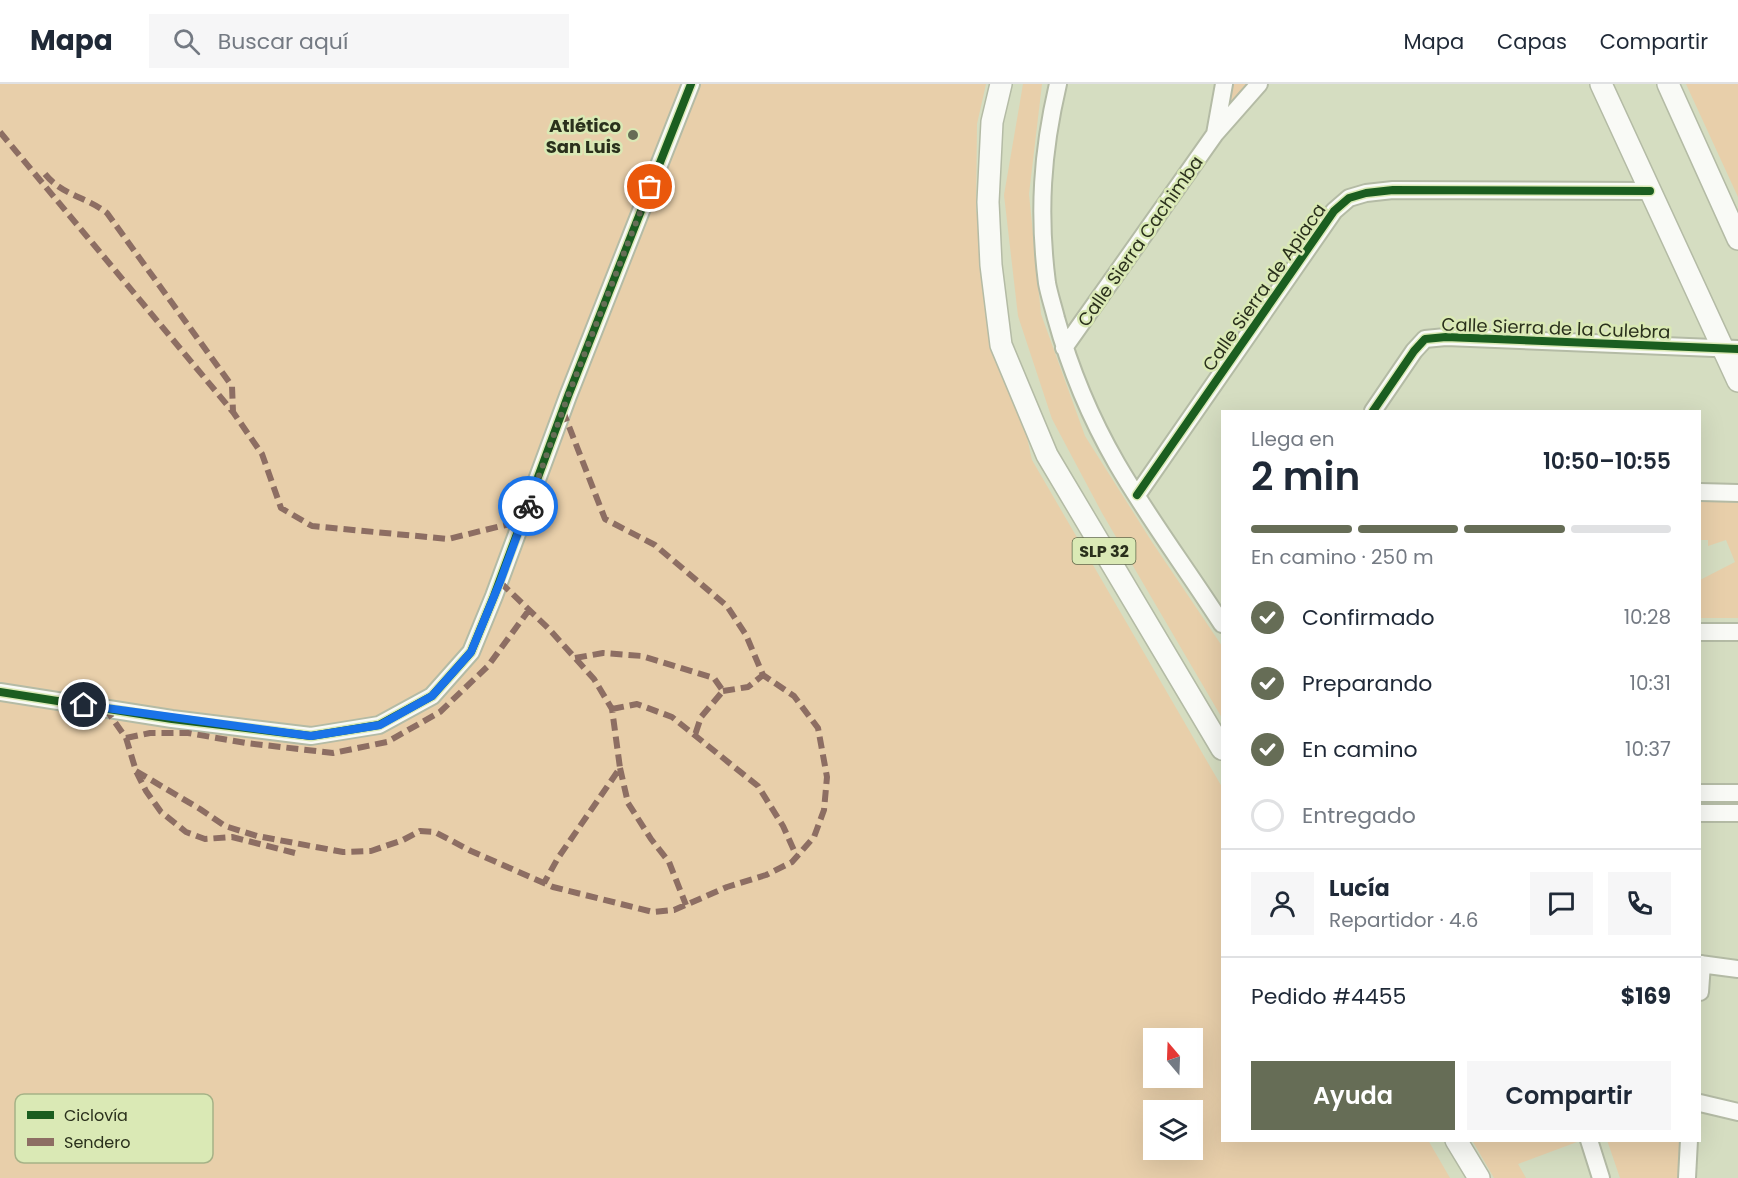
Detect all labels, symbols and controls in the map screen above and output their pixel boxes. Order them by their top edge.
search box [149,14,569,68]
text: Mapa [30,21,113,60]
icon: search [170,25,203,58]
text: Buscar aquí [218,26,348,57]
text: Mapa [1403,27,1464,56]
text: Capas [1497,27,1567,56]
text: Compartir [1600,27,1708,56]
place label: Atlético San Luis [546,113,621,159]
marker: Atlético San Luis [626,128,640,142]
street label: Calle Sierra Cachimba [1071,151,1209,331]
pin [624,161,675,212]
icon: bag [633,170,666,203]
street label: Calle Sierra de Apiaca [1197,198,1331,376]
street label: Calle Sierra de la Culebra [1441,312,1671,344]
text: Llega en [1251,425,1335,453]
text: 10:50–10:55 [1543,446,1671,477]
text: 2 min [1251,449,1360,504]
courier [498,476,558,536]
icon: bike [512,490,545,523]
road number: SLP 32 [1072,538,1136,564]
text: En camino · 250 m [1251,543,1434,571]
icon: check [1251,601,1284,634]
text: Confirmado [1302,602,1435,633]
text: 10:28 [1624,603,1671,631]
icon: check [1251,667,1284,700]
text: Preparando [1302,668,1432,699]
text: 10:31 [1630,669,1671,697]
pin [58,679,109,730]
icon: home [67,688,100,721]
icon: check [1251,733,1284,766]
text: En camino [1302,734,1418,765]
text: 10:37 [1625,735,1671,763]
text: Entregado [1302,800,1416,831]
button: person [1251,872,1314,935]
button: chat [1530,872,1593,935]
button: phone [1608,872,1671,935]
text: Lucía [1329,873,1390,904]
text: Repartidor · 4.6 [1329,906,1478,934]
text: Pedido #4455 [1251,981,1406,1012]
text: $169 [1621,981,1671,1012]
north arrow [1143,1028,1203,1088]
map controls [1143,1028,1203,1160]
button: Ayuda [1251,1061,1455,1130]
button: Compartir [1467,1061,1671,1130]
legend [15,1094,213,1163]
button: layers [1143,1100,1203,1160]
text: Ciclovía [64,1104,128,1127]
text: Sendero [64,1131,131,1154]

